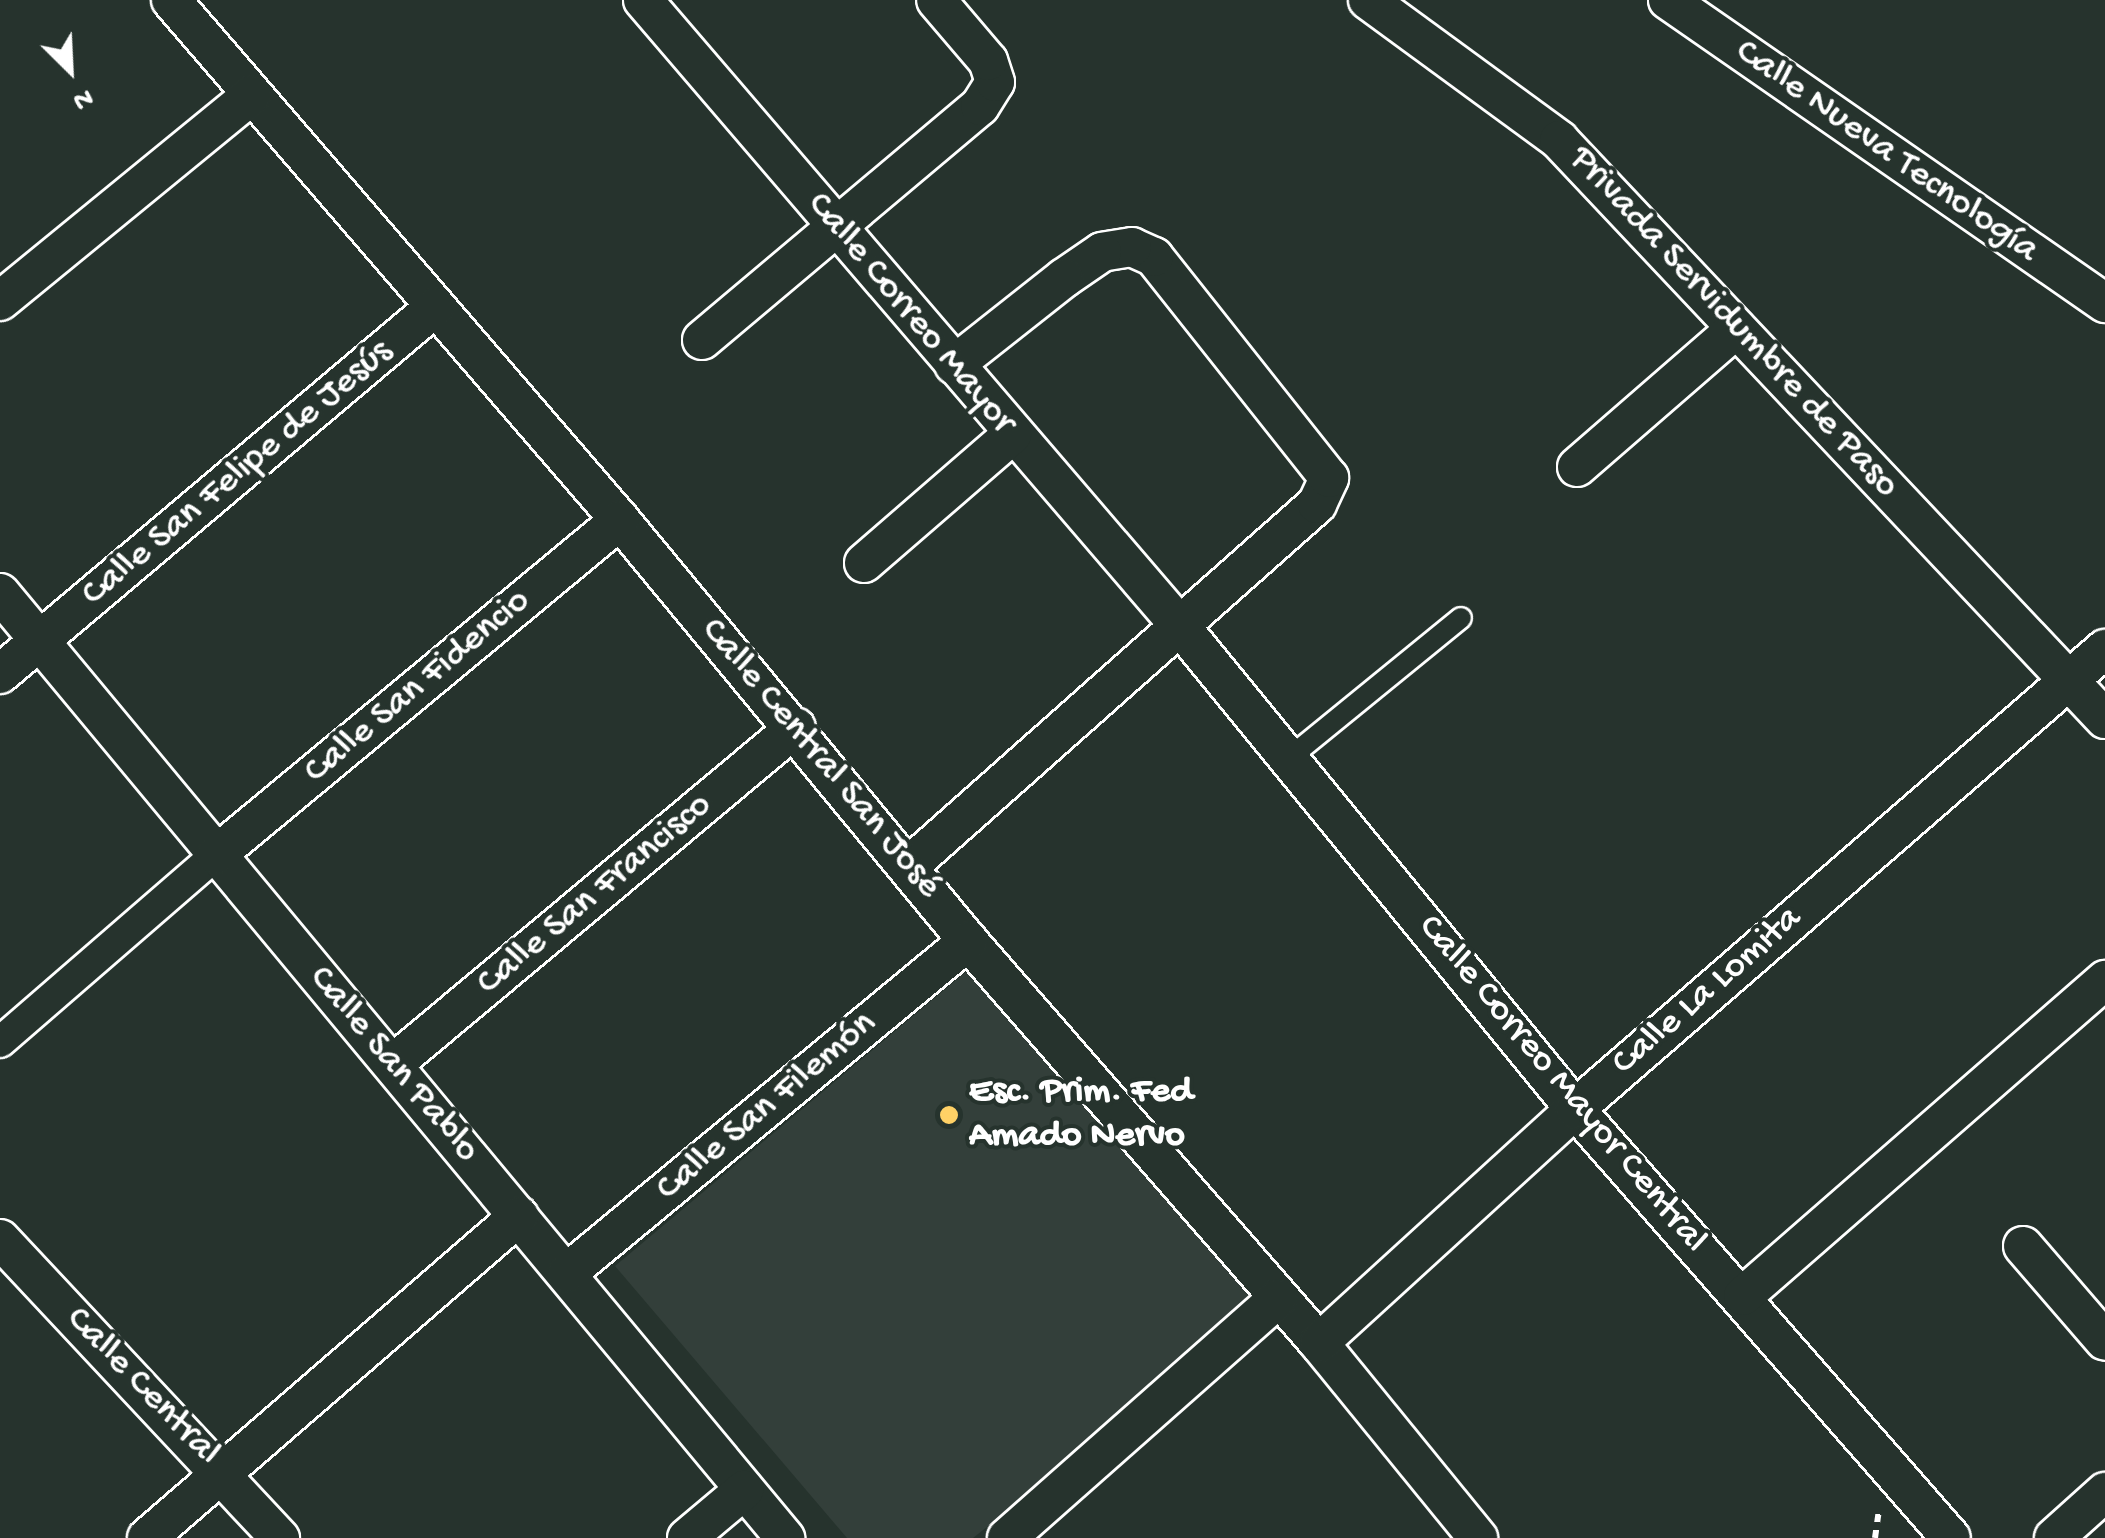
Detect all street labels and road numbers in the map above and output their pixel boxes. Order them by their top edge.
street label: Calle Nueva Tecnología [1725,30,2047,274]
street label: Privada Servidumbre de Paso [1558,138,1908,508]
street label: Calle Correo Mayor [795,184,1025,444]
street label: Calle San Felipe de Jesús [73,330,403,618]
street label: Calle San Fidencio [296,579,540,795]
street label: Calle Central San José [689,610,951,908]
street label: Calle San Francisco [468,783,722,1007]
street label: Calle La Lomita [1604,897,1812,1087]
street label: Calle Correo Mayor Central [1406,907,1716,1263]
street label: Calle San Pablo [297,957,489,1173]
street label: Calle San Filemón [648,1002,886,1212]
street label: Calle Central [55,1298,229,1476]

